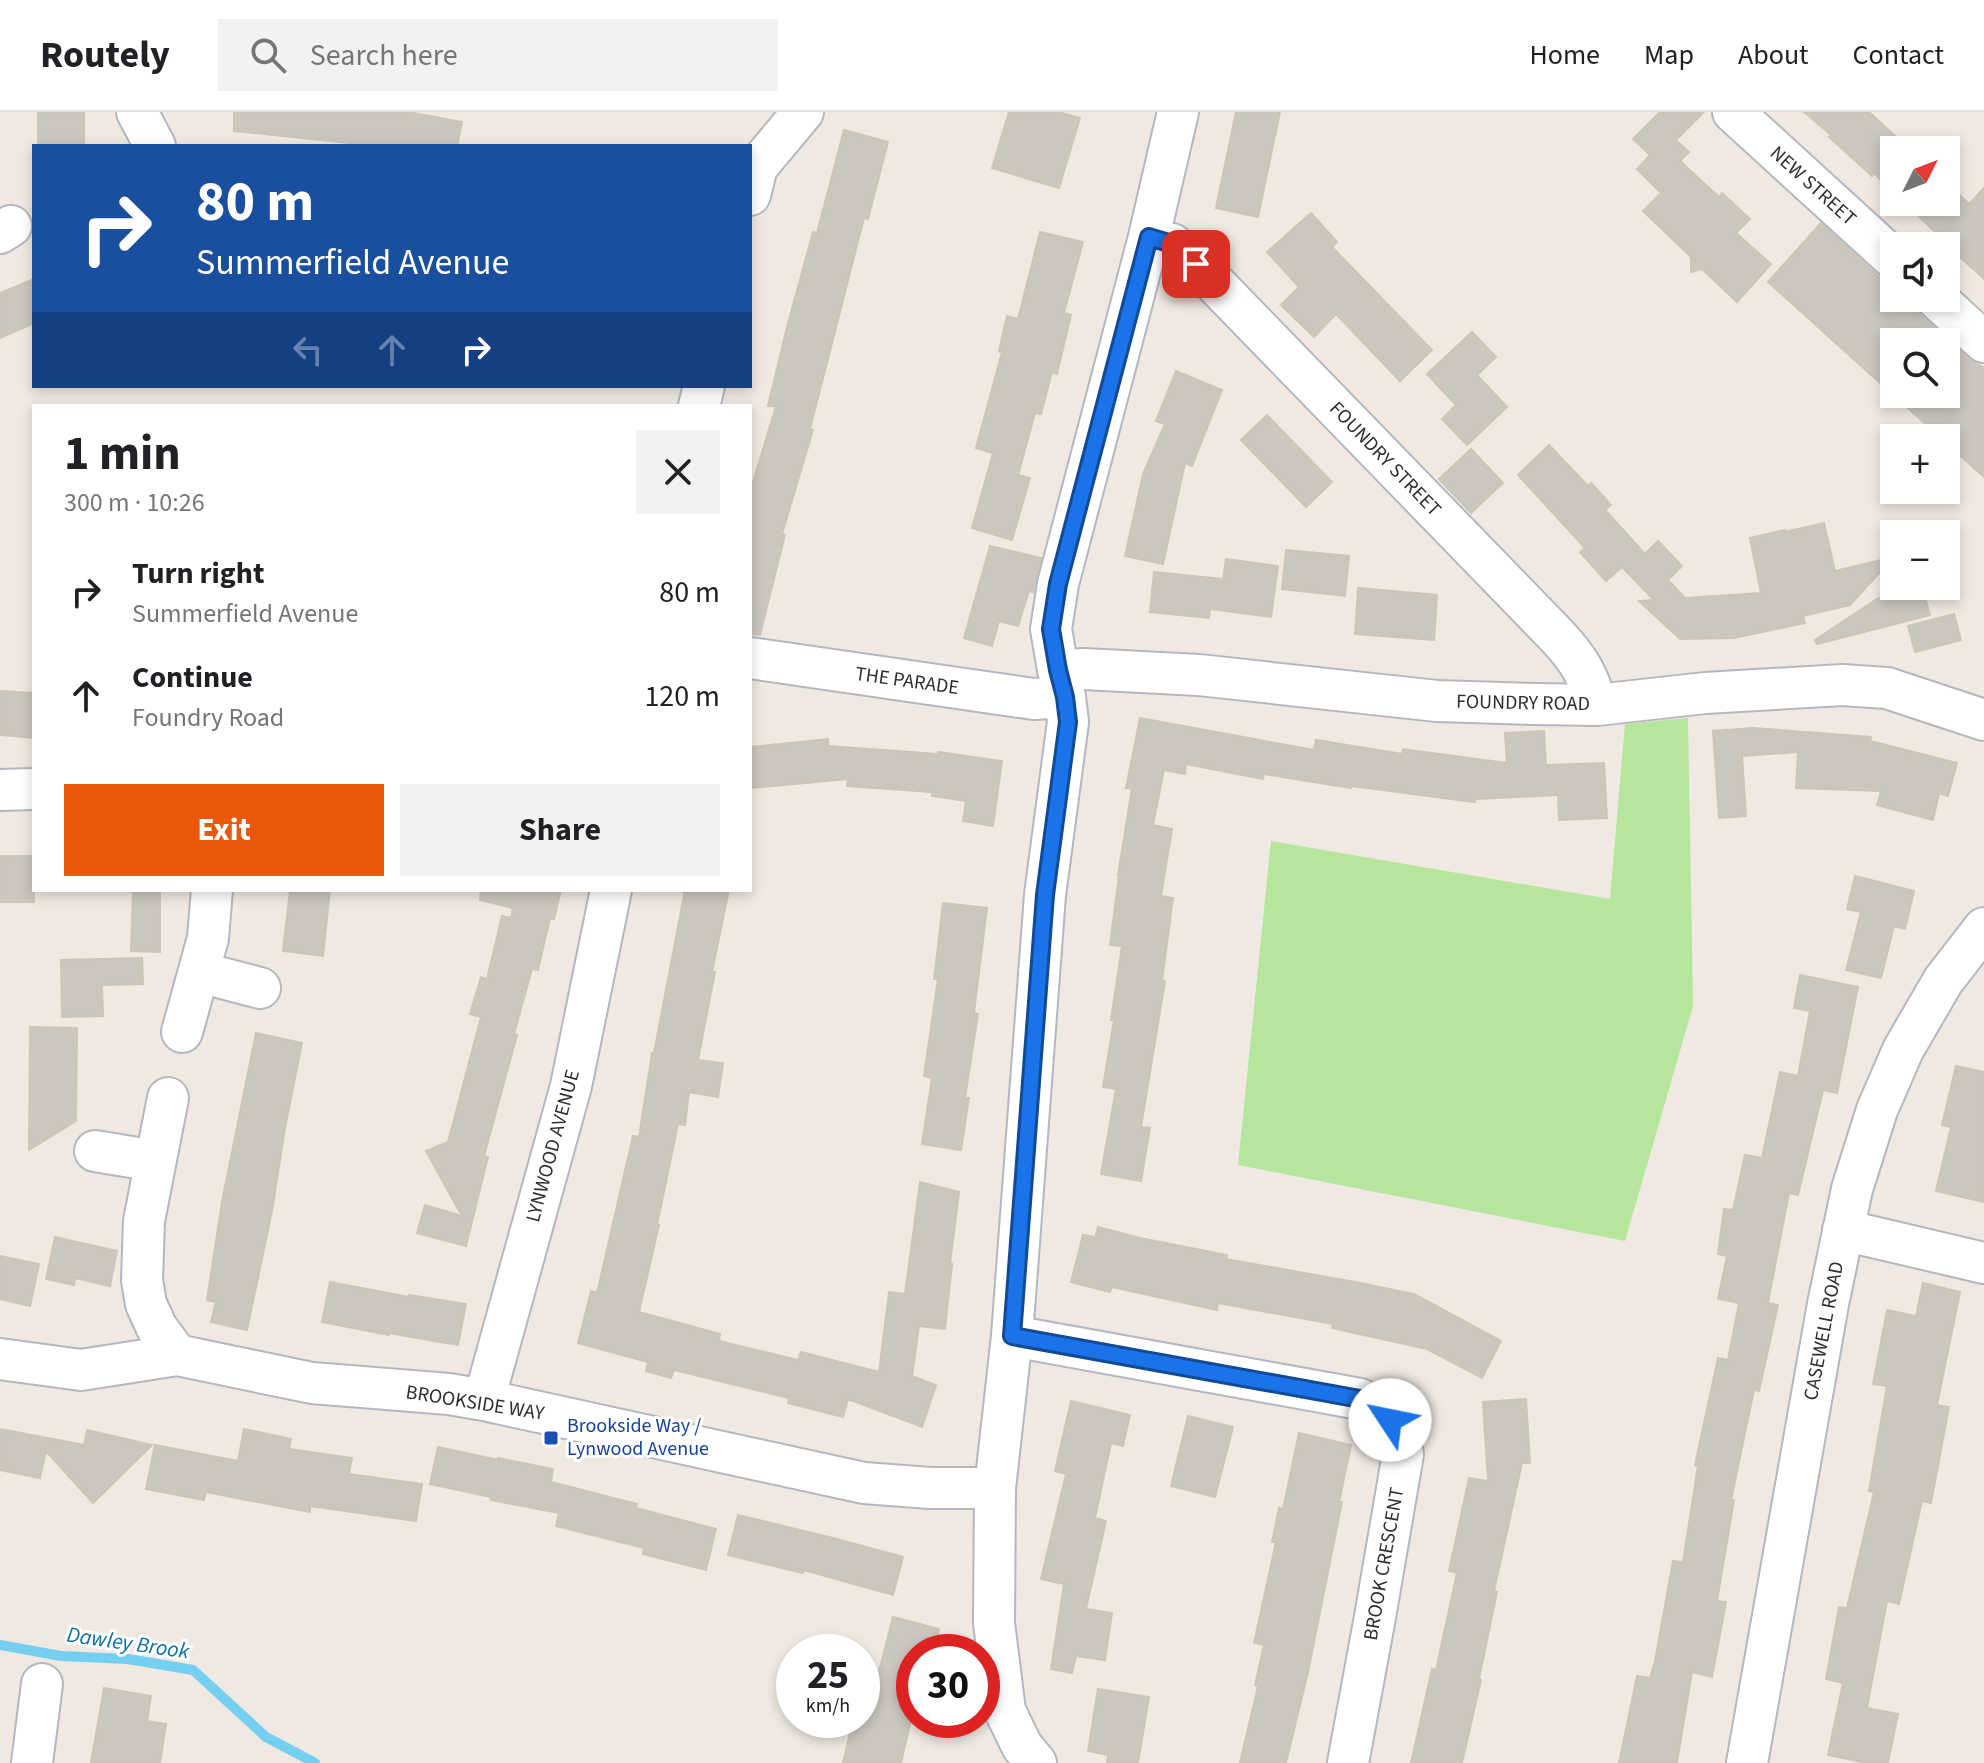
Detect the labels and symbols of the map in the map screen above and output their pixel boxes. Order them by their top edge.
north arrow [1880,136,1960,216]
street label: NEW STREET [1764,140,1862,233]
pin [1162,230,1230,298]
street label: FOUNDRY STREET [1323,395,1447,523]
street label: THE PARADE [853,660,961,702]
street label: FOUNDRY ROAD [1456,688,1590,718]
street label: LYNWOOD AVENUE [519,1067,587,1225]
street label: CASEWELL ROAD [1797,1259,1851,1403]
street label: BROOKSIDE WAY [404,1378,547,1428]
position arrow [1348,1378,1432,1462]
place label: Brookside Way / Lynwood Avenue [567,1412,709,1463]
marker: Brookside Way / Lynwood Avenue [542,1429,560,1447]
street label: BROOK CRESCENT [1357,1485,1411,1643]
water label: Dawley Brook [65,1619,192,1667]
speed limit sign: 30 [896,1634,1000,1738]

